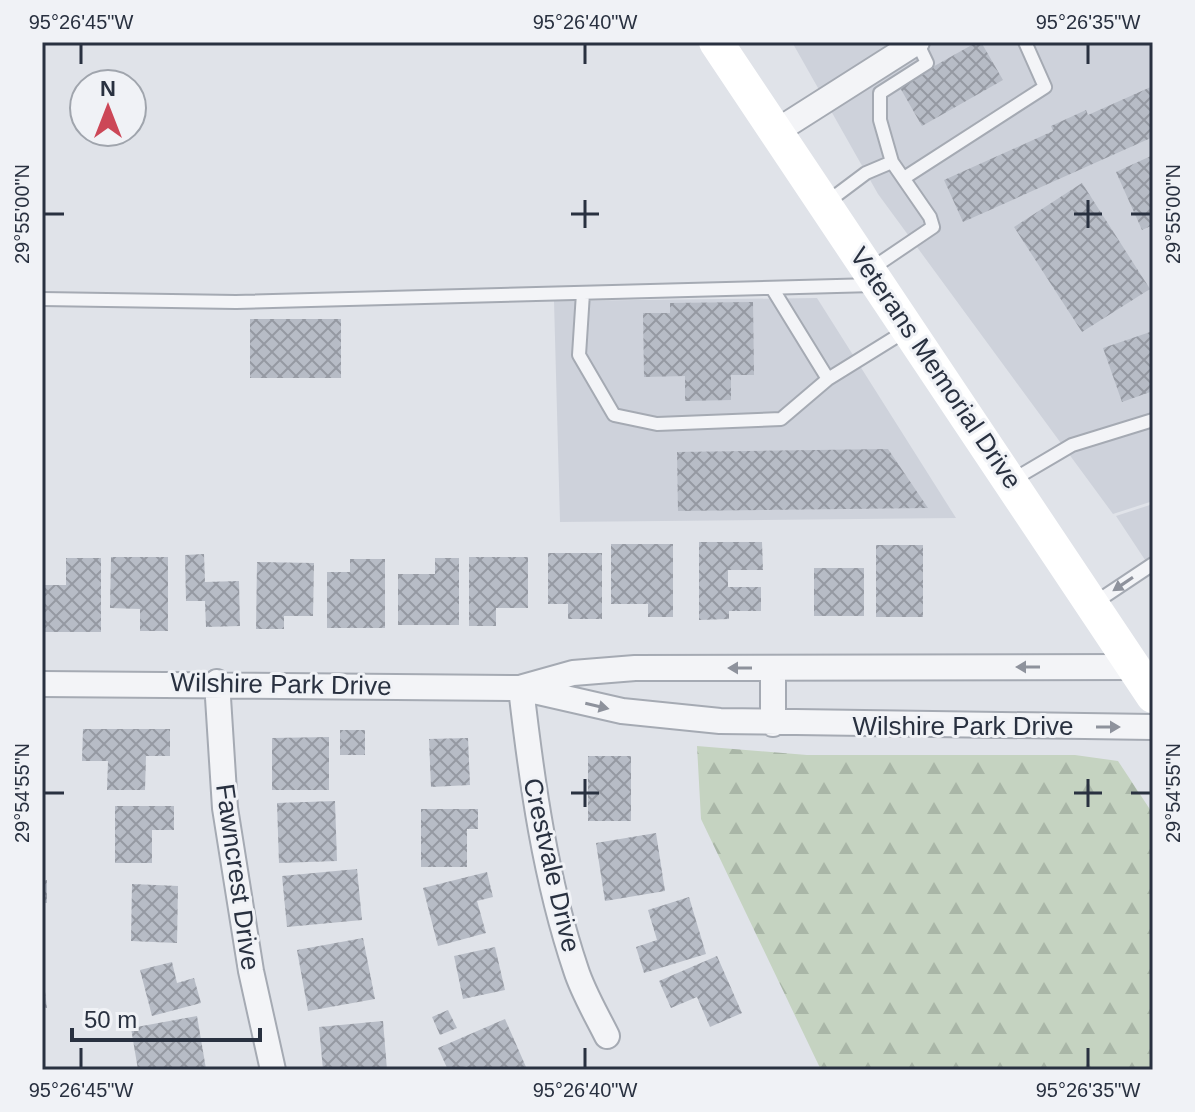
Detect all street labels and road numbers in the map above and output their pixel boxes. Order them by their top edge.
street label: Veterans Memorial Drive [844,242,1028,494]
street label: Wilshire Park Drive [170,667,392,701]
street label: Wilshire Park Drive [852,711,1074,741]
street label: Crestvale Drive [517,775,587,955]
street label: Fawncrest Drive [210,782,266,972]

